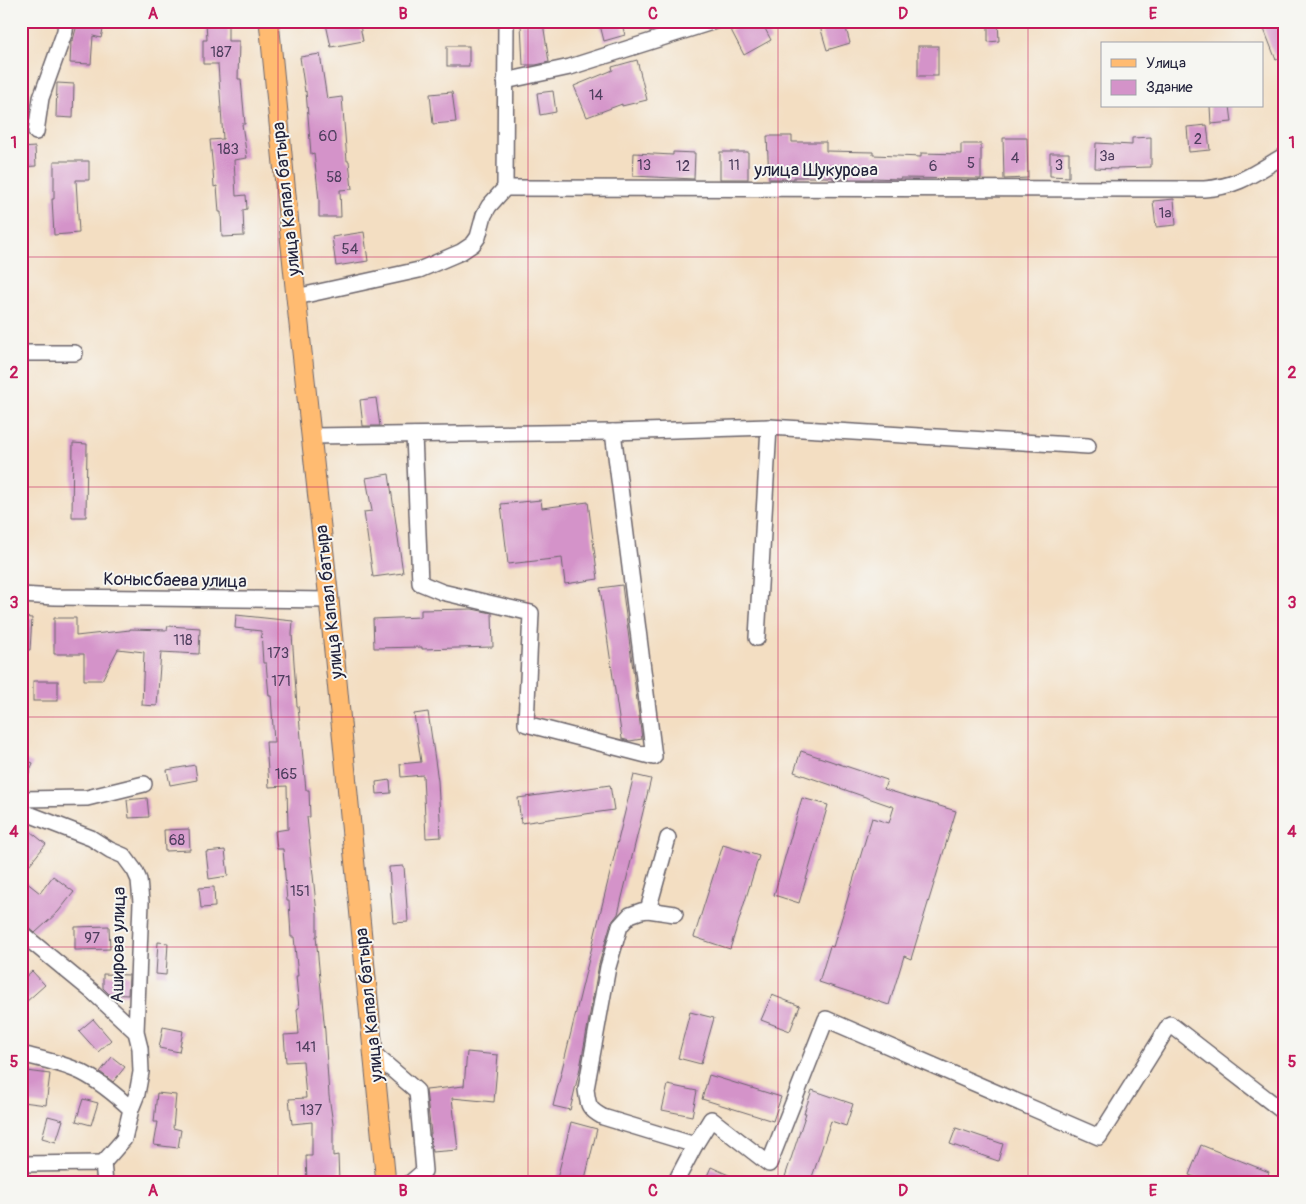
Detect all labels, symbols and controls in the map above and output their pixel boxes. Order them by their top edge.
text: A [148,4,159,24]
text: B [398,4,408,24]
text: C [648,4,658,24]
text: D [898,4,908,24]
text: E [1149,4,1158,24]
legend [1101,42,1264,108]
house number: 187 [210,43,232,62]
text: Улица [1146,54,1186,73]
text: Здание [1146,78,1193,97]
house number: 14 [589,86,604,105]
street label: улица Капал батыра [267,121,306,278]
house number: 60 [319,127,337,146]
house number: 2 [1194,130,1202,149]
text: 1 [11,133,17,153]
text: 1 [1289,133,1295,153]
house number: 183 [217,140,239,159]
house number: 3а [1099,147,1115,166]
house number: 4 [1011,149,1020,168]
house number: 5 [967,154,975,173]
house number: 13 [637,156,651,175]
house number: 11 [728,156,740,175]
house number: 3 [1055,156,1063,175]
house number: 12 [676,157,690,176]
house number: 6 [929,157,937,176]
street label: улица Шукурова [753,159,878,182]
house number: 58 [326,168,342,187]
house number: 1а [1159,204,1171,223]
house number: 54 [342,240,359,259]
text: 2 [10,363,19,383]
text: 2 [1288,363,1297,383]
street label: улица Капал батыра [310,524,349,681]
street label: Конысбаева улица [103,568,247,593]
text: 3 [10,593,19,613]
text: 3 [1288,593,1297,613]
house number: 118 [173,631,193,650]
house number: 173 [267,644,289,663]
house number: 171 [271,672,291,691]
house number: 165 [275,765,297,784]
text: 4 [9,822,19,842]
text: 4 [1287,822,1297,842]
house number: 68 [169,831,186,850]
house number: 151 [290,882,310,901]
street label: Аширова улица [106,887,131,1003]
street label: улица Капал батыра [350,927,389,1084]
house number: 97 [84,929,100,948]
house number: 141 [296,1038,316,1057]
text: 5 [10,1052,19,1072]
text: 5 [1288,1052,1297,1072]
house number: 137 [300,1101,322,1120]
text: A [148,1181,159,1201]
text: B [398,1181,408,1201]
text: C [648,1181,658,1201]
text: D [898,1181,908,1201]
text: E [1149,1181,1158,1201]

